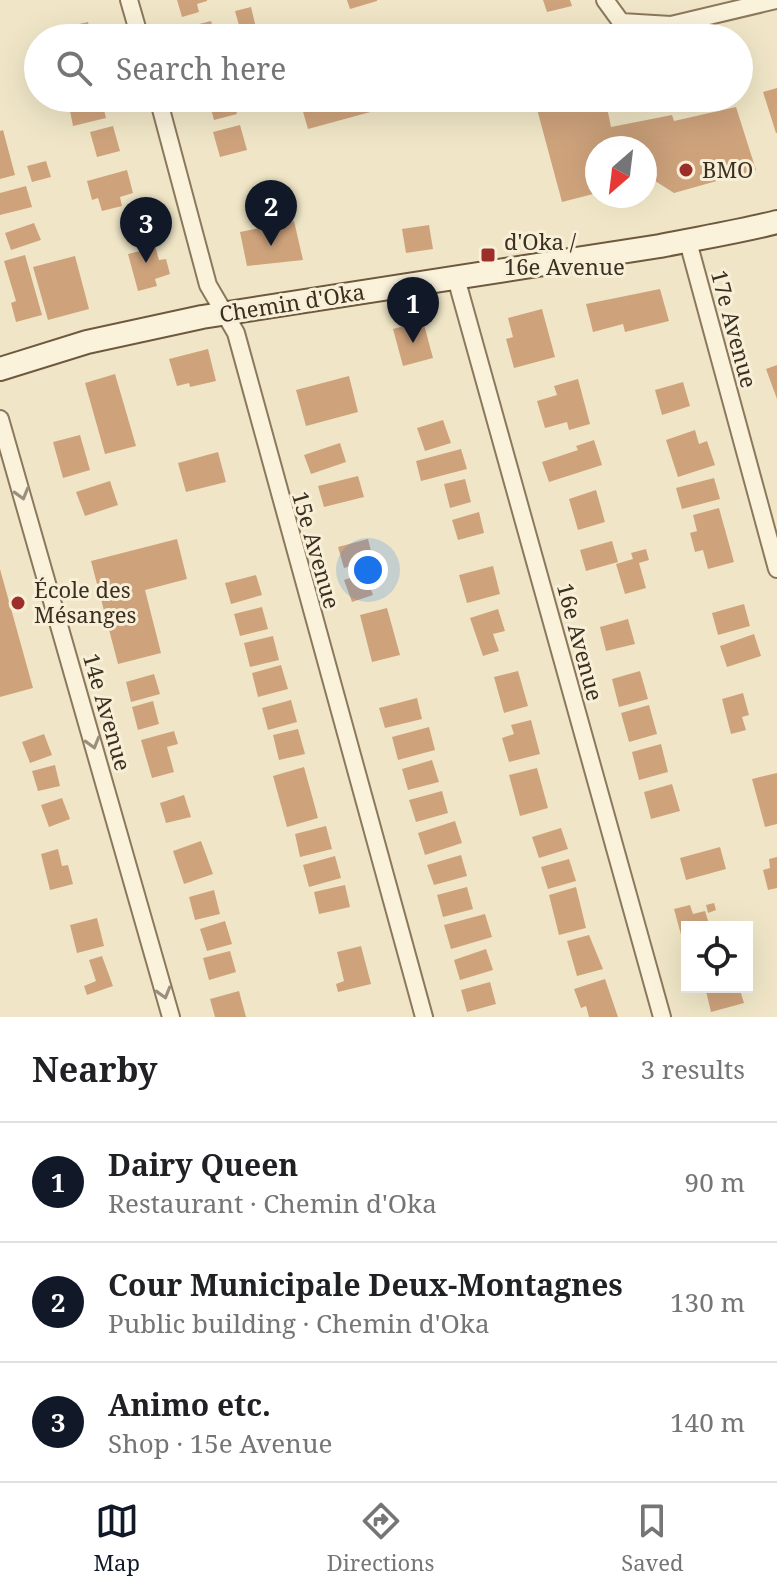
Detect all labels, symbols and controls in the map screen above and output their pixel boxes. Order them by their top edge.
search box [24,24,753,112]
icon: search [52,46,96,90]
text: Search here [116,48,286,89]
north arrow [585,136,657,208]
place label: BMO [702,154,753,184]
marker: BMO [677,161,695,179]
pin: 2 [245,180,297,246]
pin: 3 [120,197,172,263]
place label: d'Oka / 16e Avenue [504,226,625,281]
marker: d'Oka / 16e Avenue [479,246,497,264]
street label: 17e Avenue [705,267,765,391]
street label: Chemin d'Oka [217,276,367,328]
pin: 1 [387,277,439,343]
one-way arrow [12,487,29,501]
street label: 15e Avenue [286,488,348,612]
your location [348,550,388,590]
place label: École des Mésanges [34,574,136,629]
street label: 16e Avenue [551,580,611,704]
marker: École des Mésanges [9,594,27,612]
street label: 14e Avenue [77,650,139,774]
one-way arrow [84,735,100,749]
map controls [681,921,753,993]
button: locate [681,921,753,993]
one-way arrow [155,985,171,999]
text: Nearby [32,1046,158,1092]
text: 3 results [640,1051,745,1087]
text: Dairy Queen [108,1144,298,1185]
text: 1 [51,1164,65,1200]
text: 90 m [685,1164,745,1200]
text: Restaurant · Chemin d'Oka [108,1185,437,1221]
text: Cour Municipale Deux-Montagnes [108,1264,623,1305]
text: 2 [51,1284,65,1320]
text: 130 m [670,1284,745,1320]
text: Public building · Chemin d'Oka [108,1305,490,1341]
text: Animo etc. [108,1384,271,1425]
text: 3 [51,1404,65,1440]
text: 140 m [670,1404,745,1440]
text: Shop · 15e Avenue [108,1425,332,1461]
tab: Map [93,1499,140,1577]
tab: Directions [327,1499,434,1577]
tab: Saved [621,1499,684,1577]

